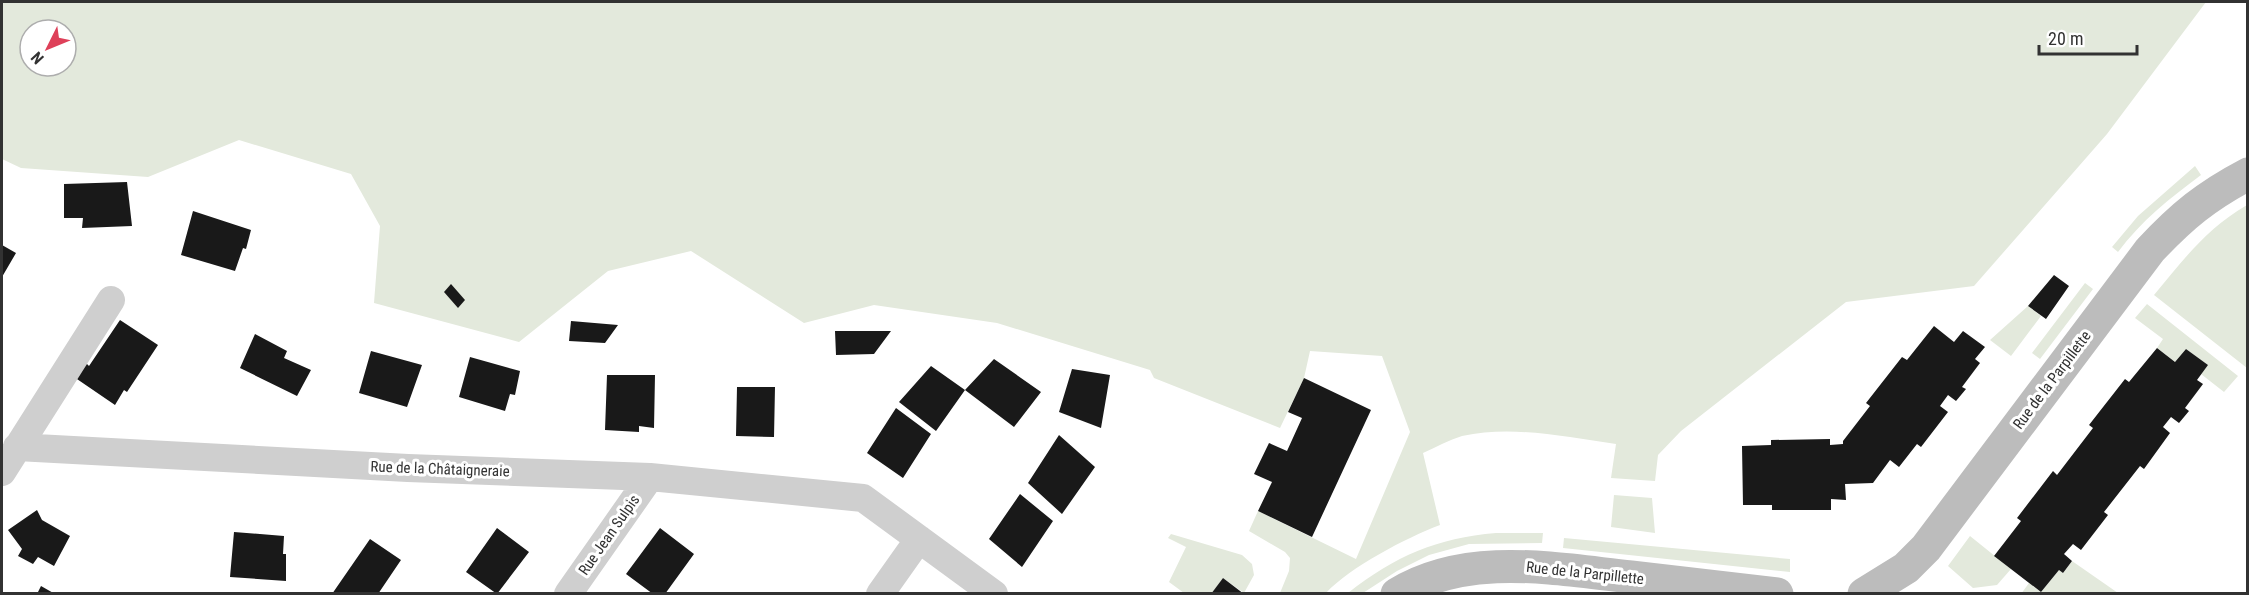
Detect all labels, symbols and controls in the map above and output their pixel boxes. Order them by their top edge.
north arrow [18,18,78,78]
scale bar [2039,18,2136,56]
text: 20 m [2048,28,2083,49]
text: N [27,48,48,68]
street label: Rue de la Parpillette [2009,327,2095,433]
street label: Rue de la Châtaigneraie [370,458,510,480]
street label: Rue Jean Sulpis [575,491,643,579]
street label: Rue de la Parpillette [1525,558,1645,588]

